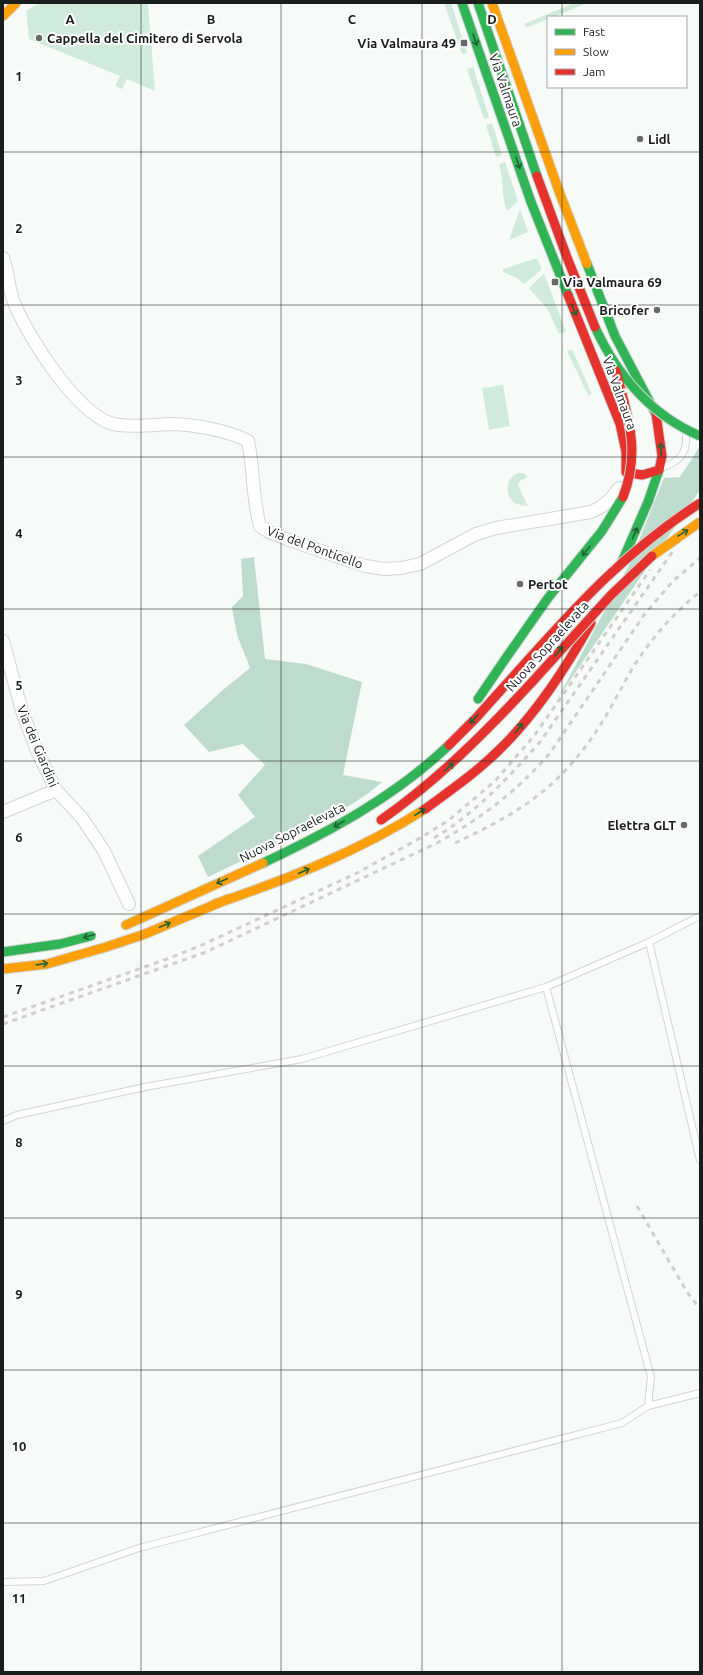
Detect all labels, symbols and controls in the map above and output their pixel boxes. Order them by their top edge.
text: A [65,12,75,26]
text: B [207,12,216,26]
text: C [348,12,357,26]
text: D [487,12,497,26]
legend [547,16,687,88]
text: Fast [583,25,605,38]
place label: Cappella del Cimitero di Servola [47,31,243,45]
marker: Cappella del Cimitero di Servola [34,33,44,43]
one-way arrow [471,34,479,46]
place label: Via Valmaura 49 [357,36,456,50]
marker: Via Valmaura 49 [459,38,469,48]
text: Slow [583,45,609,58]
street label: Via Valmaura [487,52,525,128]
text: Jam [583,65,605,78]
text: 1 [15,69,23,83]
place label: Lidl [648,132,671,146]
marker: Lidl [635,134,645,144]
one-way arrow [514,156,522,168]
text: 2 [15,221,23,235]
place label: Via Valmaura 69 [563,275,662,289]
marker: Via Valmaura 69 [550,277,560,287]
place label: Bricofer [599,303,650,317]
one-way arrow [571,304,579,316]
marker: Bricofer [652,305,662,315]
street label: Via Valmaura [600,355,640,431]
text: 3 [15,373,23,387]
one-way arrow [658,443,665,456]
street label: Via del Ponticello [265,523,365,571]
text: 4 [15,526,23,540]
one-way arrow [632,528,639,540]
one-way arrow [677,529,688,537]
one-way arrow [581,546,590,557]
place label: Pertot [528,577,568,591]
marker: Pertot [515,579,525,589]
street label: Nuova Sopraelevata [503,598,591,694]
one-way arrow [554,646,563,657]
text: 5 [15,678,23,692]
street label: Via dei Giardini [15,703,61,789]
one-way arrow [469,714,479,724]
one-way arrow [514,723,523,734]
one-way arrow [444,763,454,772]
street label: Nuova Sopraelevata [237,799,347,865]
one-way arrow [414,808,425,816]
place label: Elettra GLT [607,818,676,832]
marker: Elettra GLT [679,820,689,830]
one-way arrow [333,821,345,829]
text: 6 [15,830,23,844]
one-way arrow [298,867,310,874]
one-way arrow [216,878,228,885]
one-way arrow [159,921,171,929]
one-way arrow [83,933,96,940]
one-way arrow [35,960,48,968]
text: 7 [15,982,23,996]
text: 8 [15,1135,23,1149]
text: 9 [15,1287,23,1301]
text: 10 [12,1439,26,1453]
text: 11 [12,1591,26,1605]

